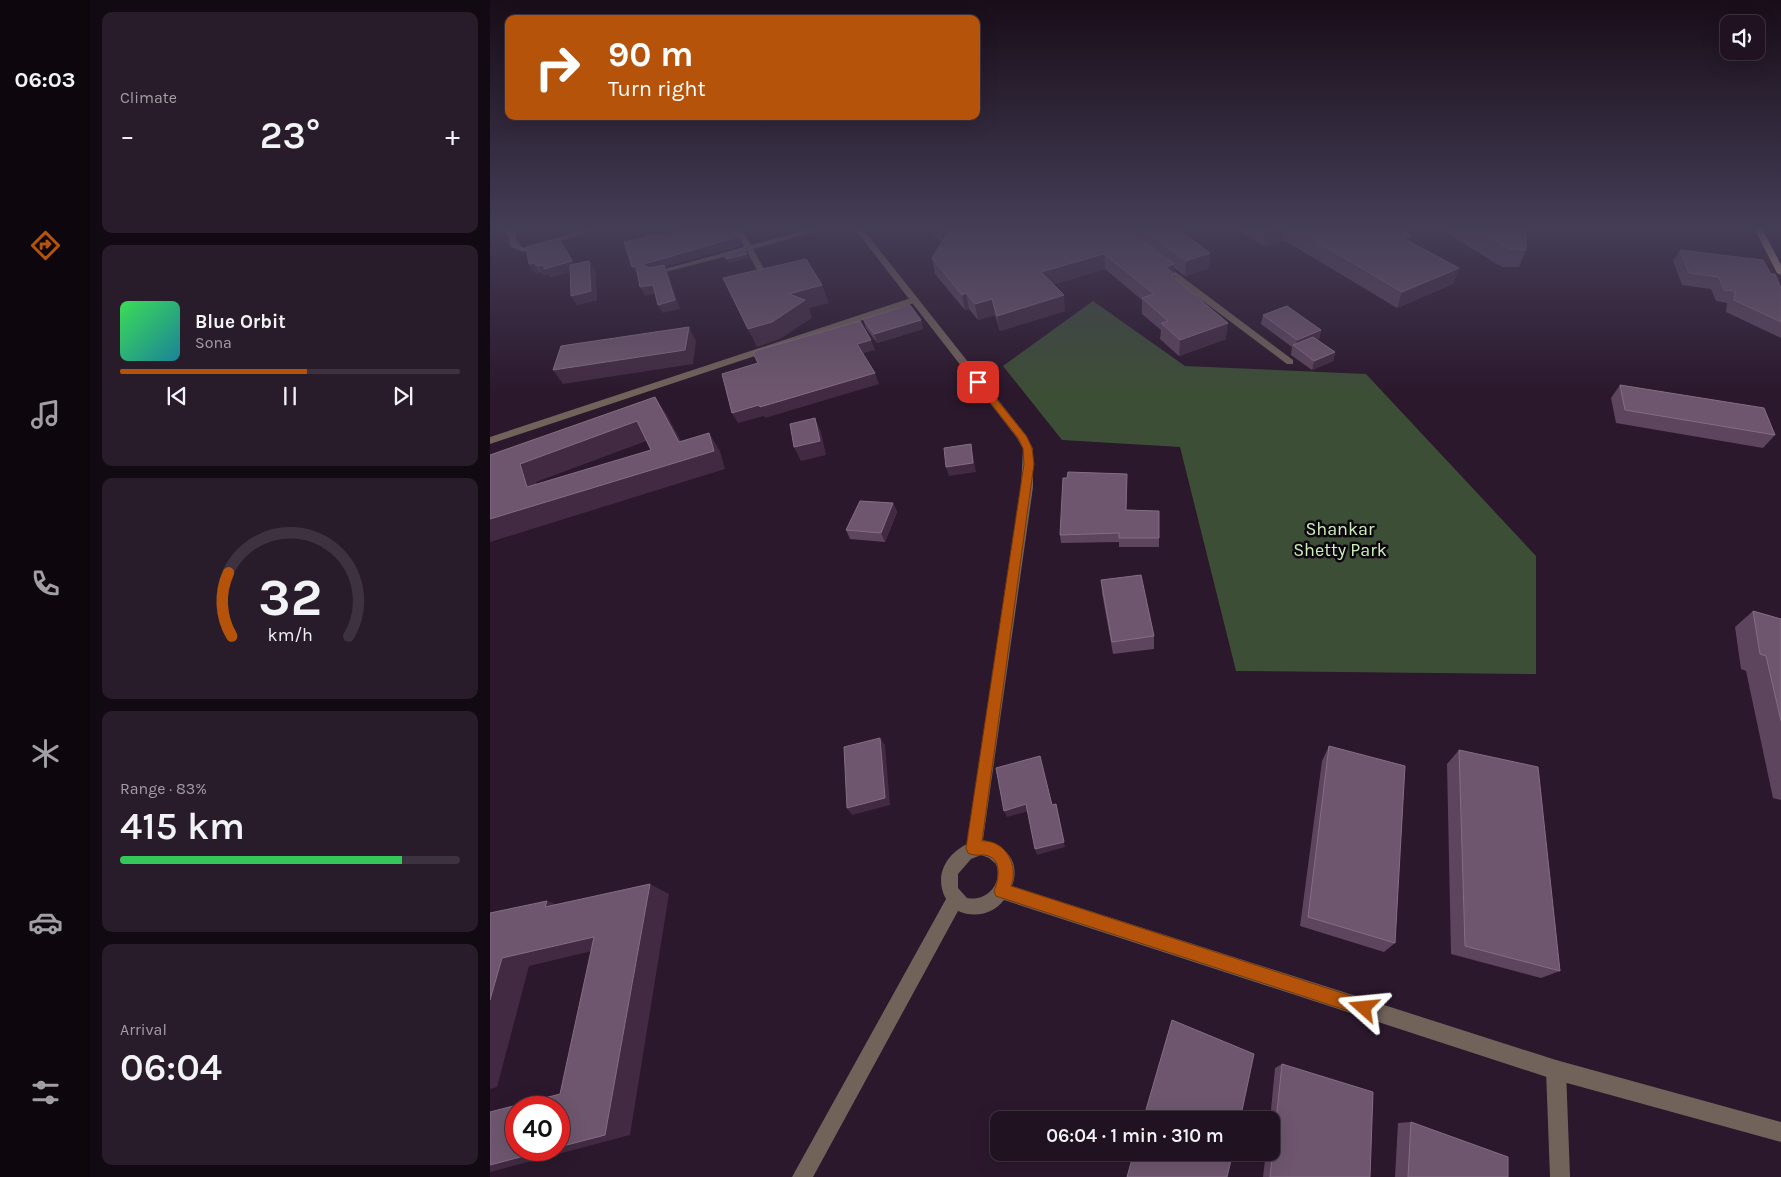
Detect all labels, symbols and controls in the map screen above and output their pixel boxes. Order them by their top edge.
map controls [1720,15,1765,60]
button: sound [1720,15,1765,60]
text: 90 m [608,34,694,75]
icon: right [525,35,590,100]
text: 06:03 [15,67,75,93]
text: Turn right [608,76,706,102]
text: Climate [120,88,177,107]
text: 23° [260,113,320,158]
text: − [120,119,135,152]
text: + [445,119,460,152]
icon: directions [28,228,63,263]
text: Blue Orbit [195,311,286,333]
text: Sona [195,333,232,352]
pin [957,361,999,403]
icon: arrive [964,368,992,396]
icon: previous [163,382,191,410]
icon: pause [276,382,304,410]
icon: next [389,382,417,410]
icon: music [28,397,63,432]
park label: Shankar Shetty Park [1293,518,1387,561]
icon: phone [28,566,63,601]
text: 32 [258,567,322,628]
text: km/h [267,625,313,646]
icon: climate [28,736,63,771]
text: Range · 83% [120,779,207,798]
text: 415 km [120,804,245,849]
icon: car [28,905,63,940]
position arrow [1337,981,1389,1033]
text: Arrival [120,1020,167,1039]
text: 06:04 [120,1045,222,1090]
icon: filters [28,1075,63,1110]
speed limit sign: 40 [505,1096,570,1161]
text: 06:04 · 1 min · 310 m [1046,1125,1224,1147]

